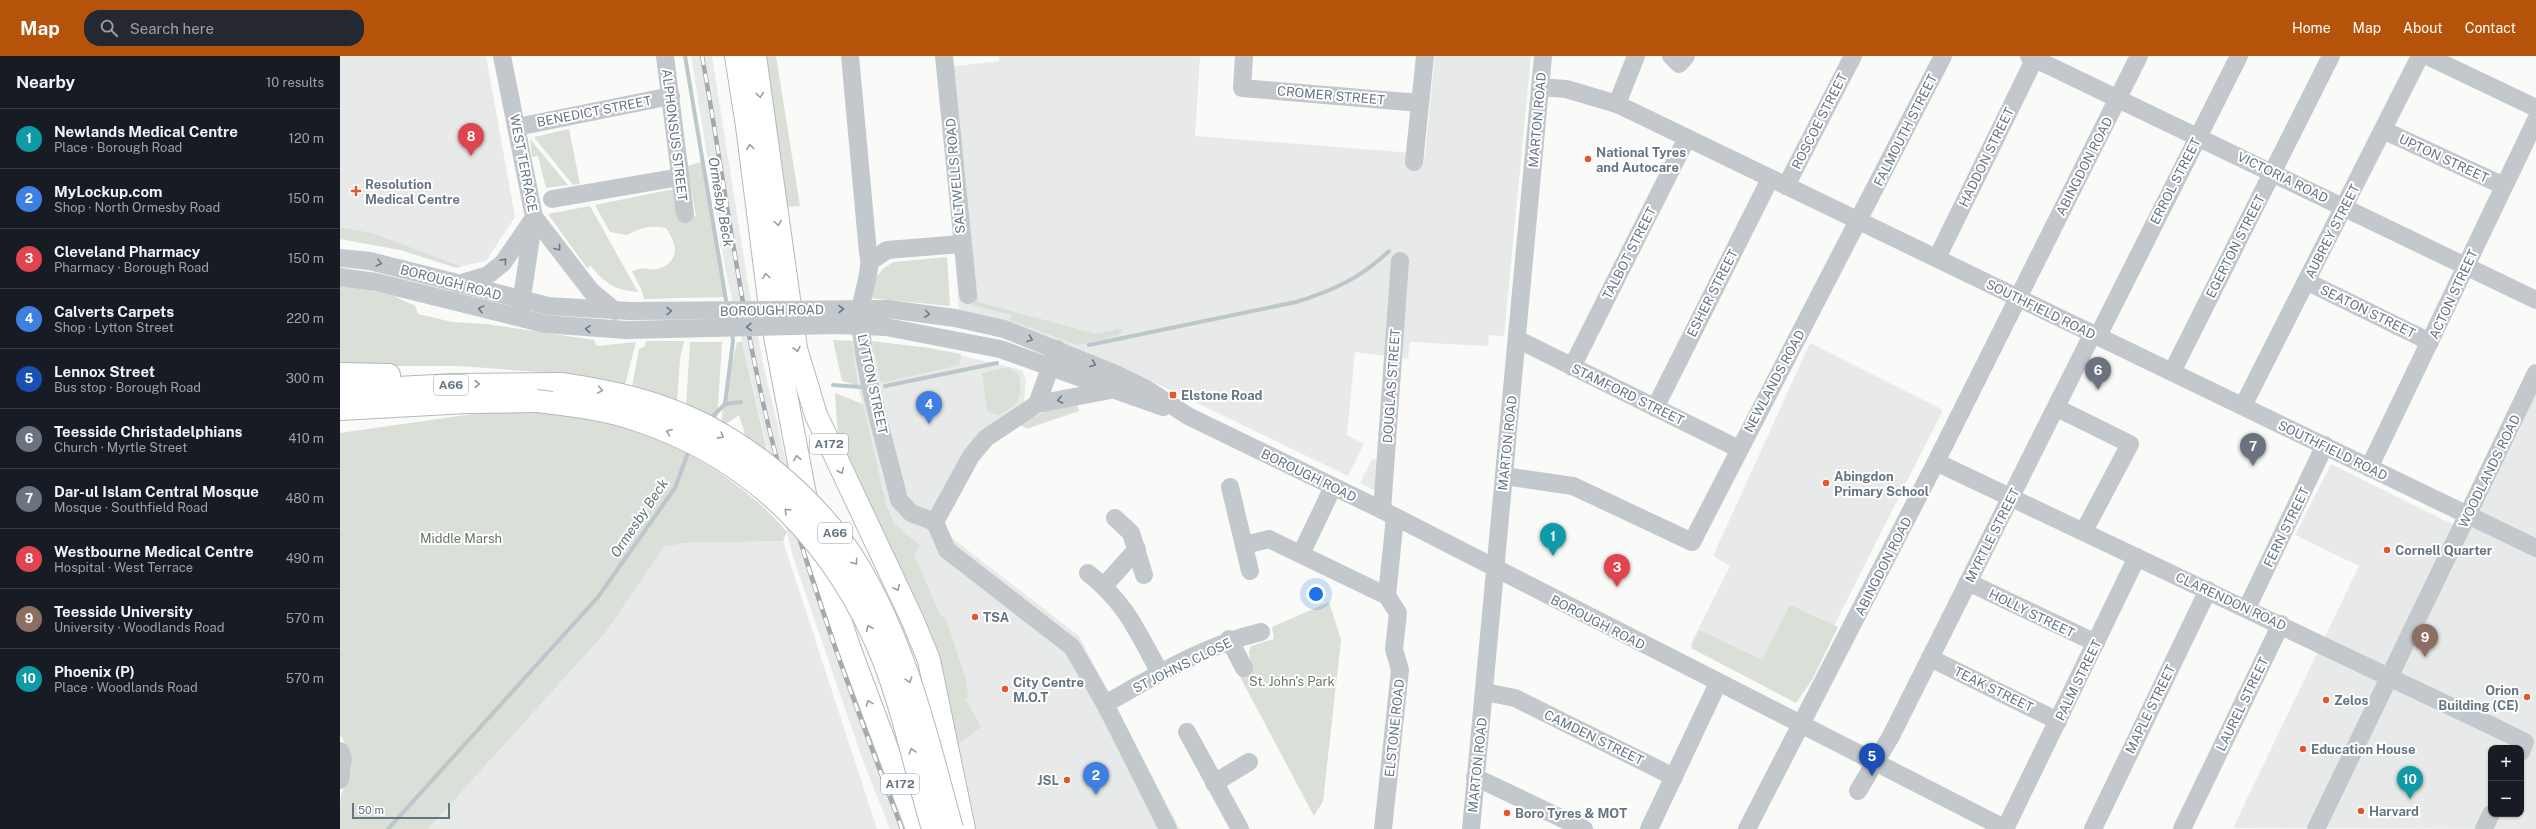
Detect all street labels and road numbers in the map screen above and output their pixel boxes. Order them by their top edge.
street label: ALPHONSUS STREET [659,68,690,202]
street label: ROSCOE STREET [1789,71,1850,172]
street label: MARTON ROAD [1526,72,1549,168]
street label: FALMOUTH STREET [1871,72,1940,189]
street label: CROMER STREET [1277,83,1386,108]
street label: BENEDICT STREET [536,93,653,130]
street label: HADDON STREET [1956,105,2017,209]
street label: WEST TERRACE [507,113,540,213]
street label: ABINGDON ROAD [2053,114,2116,218]
street label: SALTWELLS ROAD [943,118,968,234]
street label: UPTON STREET [2397,131,2491,186]
street label: ERROL STREET [2147,135,2204,227]
street label: VICTORIA ROAD [2235,149,2331,206]
street label: AUBREY STREET [2302,181,2363,281]
street label: EGERTON STREET [2203,192,2268,300]
street label: TALBOT STREET [1600,204,1659,302]
street label: ESHER STREET [1684,247,1741,339]
street label: ACTON STREET [2426,247,2481,341]
street label: BOROUGH ROAD [399,262,503,303]
street label: SOUTHFIELD ROAD [1984,276,2098,342]
street label: SEATON STREET [2318,282,2418,341]
street label: BOROUGH ROAD [720,302,824,319]
street label: NEWLANDS ROAD [1741,327,1808,435]
street label: DOUGLAS STREET [1380,328,1403,444]
street label: LYTTON STREET [855,333,891,436]
street label: STAMFORD STREET [1569,361,1687,428]
road number: A66 [434,375,468,395]
street label: MARTON ROAD [1495,395,1520,491]
street label: WOODLANDS ROAD [2456,412,2523,530]
street label: SOUTHFIELD ROAD [2276,417,2390,483]
road number: A172 [810,434,848,454]
street label: BOROUGH ROAD [1259,446,1359,505]
street label: MYRTLE STREET [1962,485,2023,585]
street label: FERN STREET [2261,485,2312,570]
street label: ABINGDON ROAD [1852,514,1915,618]
road number: A66 [818,523,852,543]
street label: CLARENDON ROAD [2173,569,2288,634]
street label: HOLLY STREET [1987,586,2077,641]
street label: BOROUGH ROAD [1548,592,1648,653]
street label: ST JOHNS CLOSE [1130,635,1234,696]
street label: PALM STREET [2052,637,2105,723]
street label: LAUREL STREET [2213,655,2272,754]
street label: MAPLE STREET [2122,662,2179,756]
street label: TEAK STREET [1952,664,2036,715]
street label: ELSTONE ROAD [1382,678,1407,778]
street label: CAMDEN STREET [1542,707,1646,768]
street label: MARTON ROAD [1465,717,1490,813]
road number: A172 [881,774,919,794]

